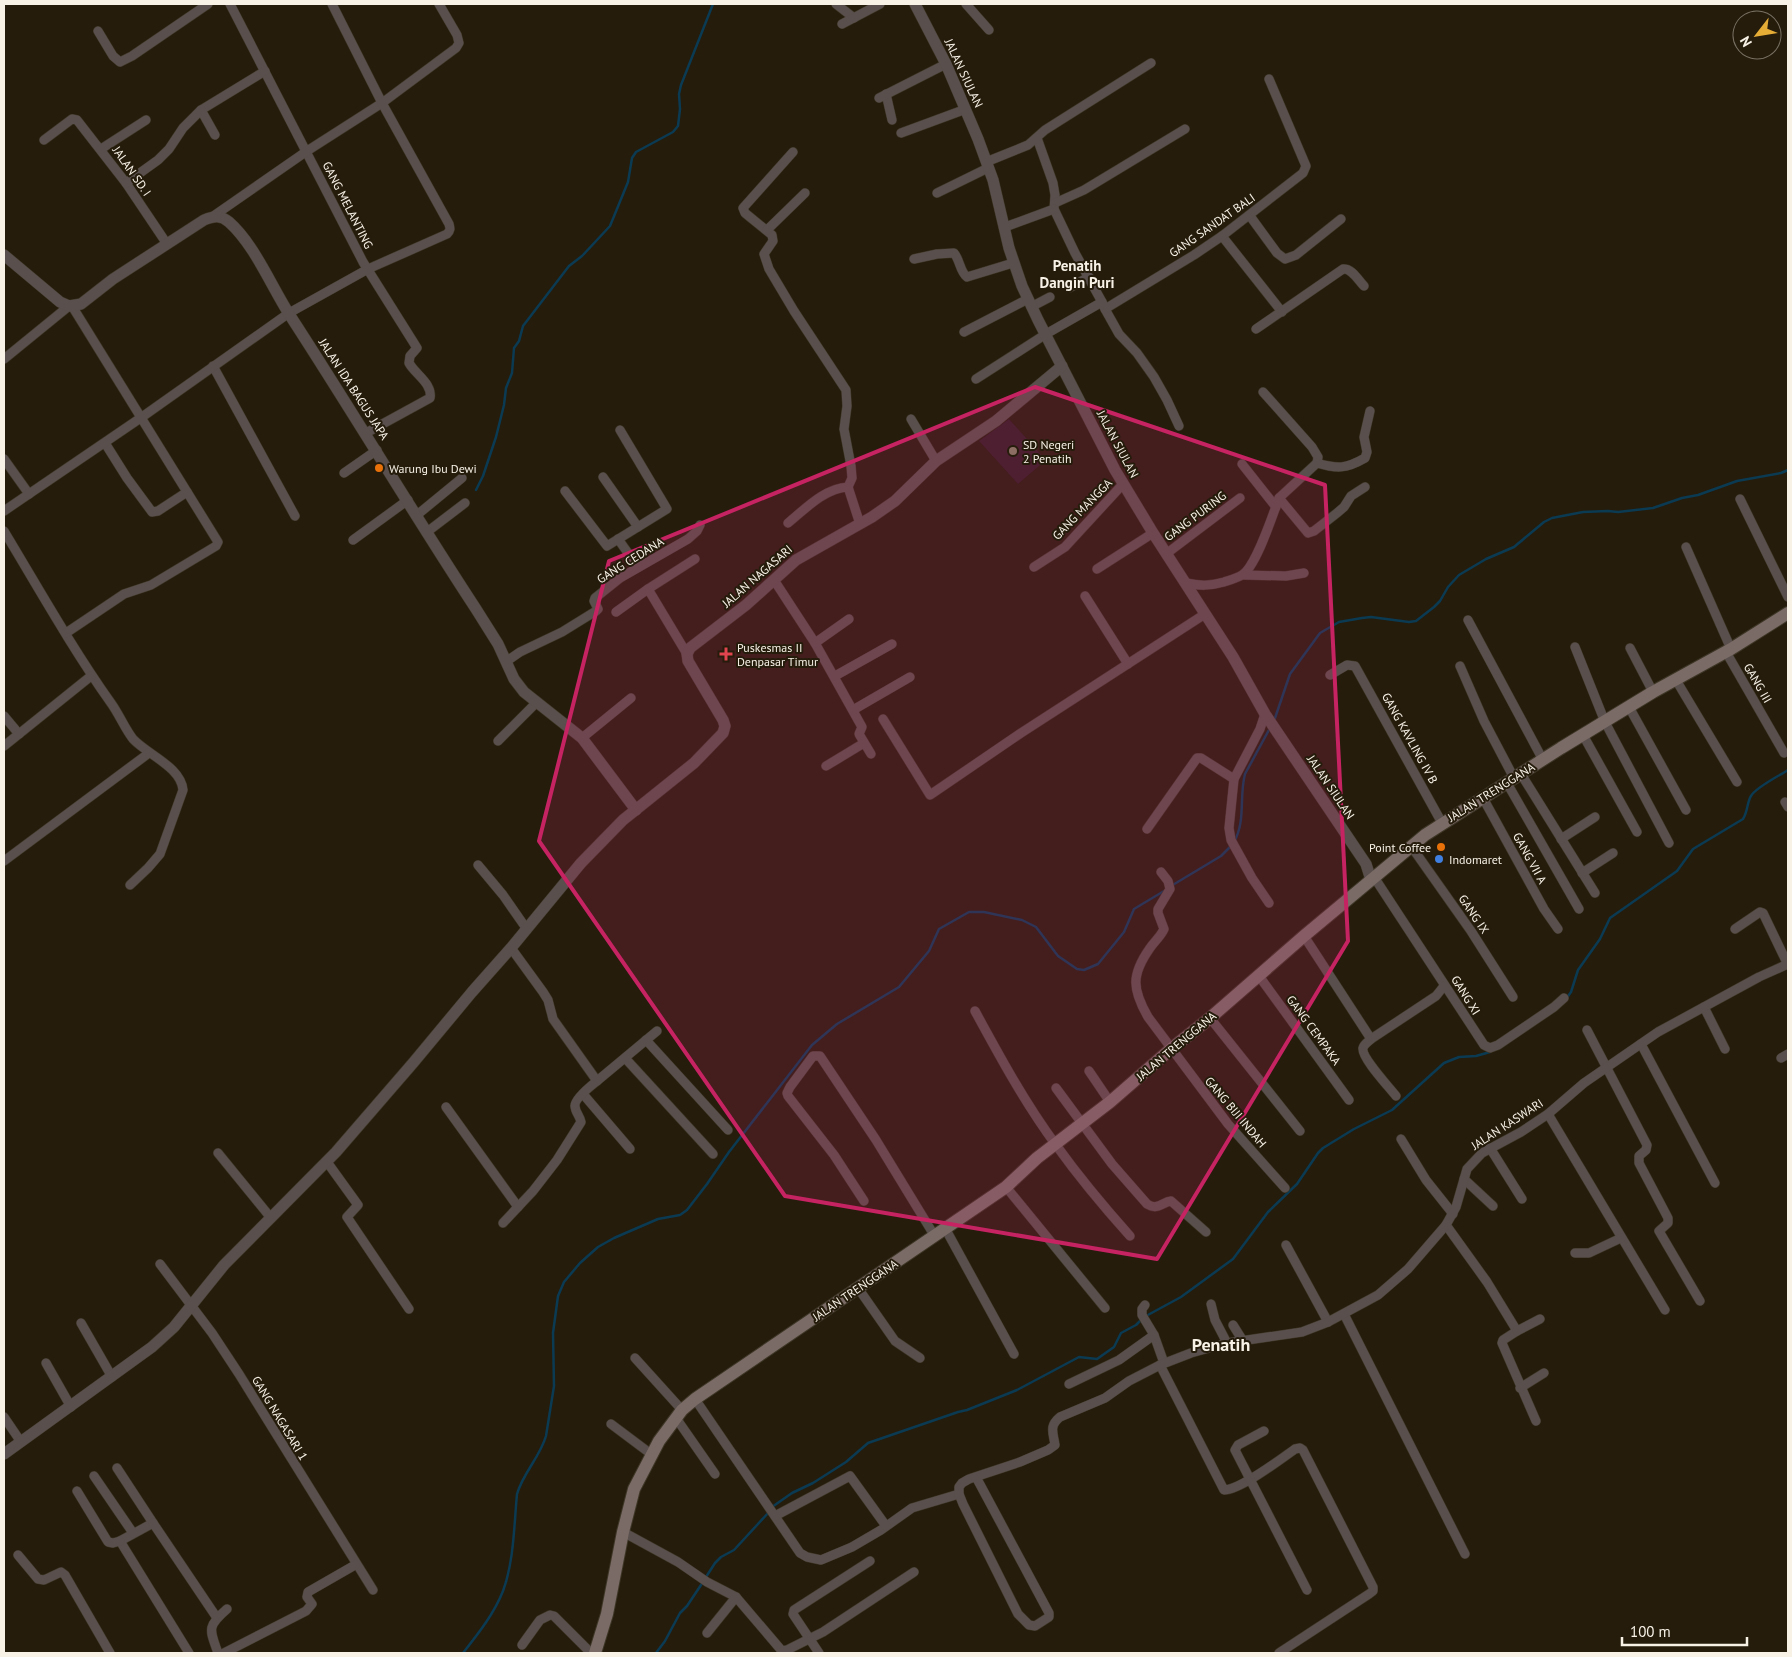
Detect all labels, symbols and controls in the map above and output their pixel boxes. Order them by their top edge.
north arrow [1732,10,1782,60]
text: N [1736,33,1756,50]
street label: JALAN SIULAN [941,35,986,110]
street label: JALAN SD. I [109,142,155,199]
street label: GANG MELANTING [320,159,376,251]
street label: GANG SANDAT BALI [1166,190,1258,260]
district label: Penatih Dangin Puri [1040,256,1114,292]
street label: JALAN IDA BAGUS JAPA [315,335,392,442]
street label: JALAN SIULAN [1094,407,1142,480]
place label: SD Negeri 2 Penatih [1023,437,1074,466]
marker: SD Negeri 2 Penatih [1007,445,1019,457]
place label: Warung Ibu Dewi [389,461,477,476]
marker: Warung Ibu Dewi [373,462,385,474]
street label: GANG MANGGA [1049,475,1115,543]
street label: GANG PURING [1161,488,1229,544]
street label: GANG CEDANA [594,534,666,586]
street label: JALAN NAGASARI [718,541,795,611]
place label: Puskesmas II Denpasar Timur [737,640,818,669]
marker: Puskesmas II Denpasar Timur [719,647,733,661]
street label: GANG III [1741,660,1775,706]
street label: GANG KAVLING IV B [1379,690,1441,786]
street label: JALAN SIULAN [1303,751,1358,822]
street label: JALAN TRENGGANA [1444,759,1537,825]
street label: GANG VII A [1510,830,1550,886]
place label: Point Coffee [1369,840,1431,855]
marker: Point Coffee [1435,841,1447,853]
place label: Indomaret [1449,852,1502,867]
marker: Indomaret [1433,853,1445,865]
street label: GANG IX [1456,892,1493,937]
street label: GANG XI [1448,973,1484,1017]
street label: GANG CEMPAKA [1284,992,1344,1068]
street label: JALAN TRENGGANA [1132,1008,1219,1084]
street label: GANG BIJI INDAH [1202,1074,1270,1150]
street label: JALAN KASWARI [1467,1095,1546,1153]
street label: JALAN TRENGGANA [809,1256,901,1325]
district label: Penatih [1192,1333,1250,1356]
street label: GANG NAGASARI 1 [249,1373,311,1463]
scale bar [1622,1614,1747,1646]
text: 100 m [1630,1622,1671,1641]

